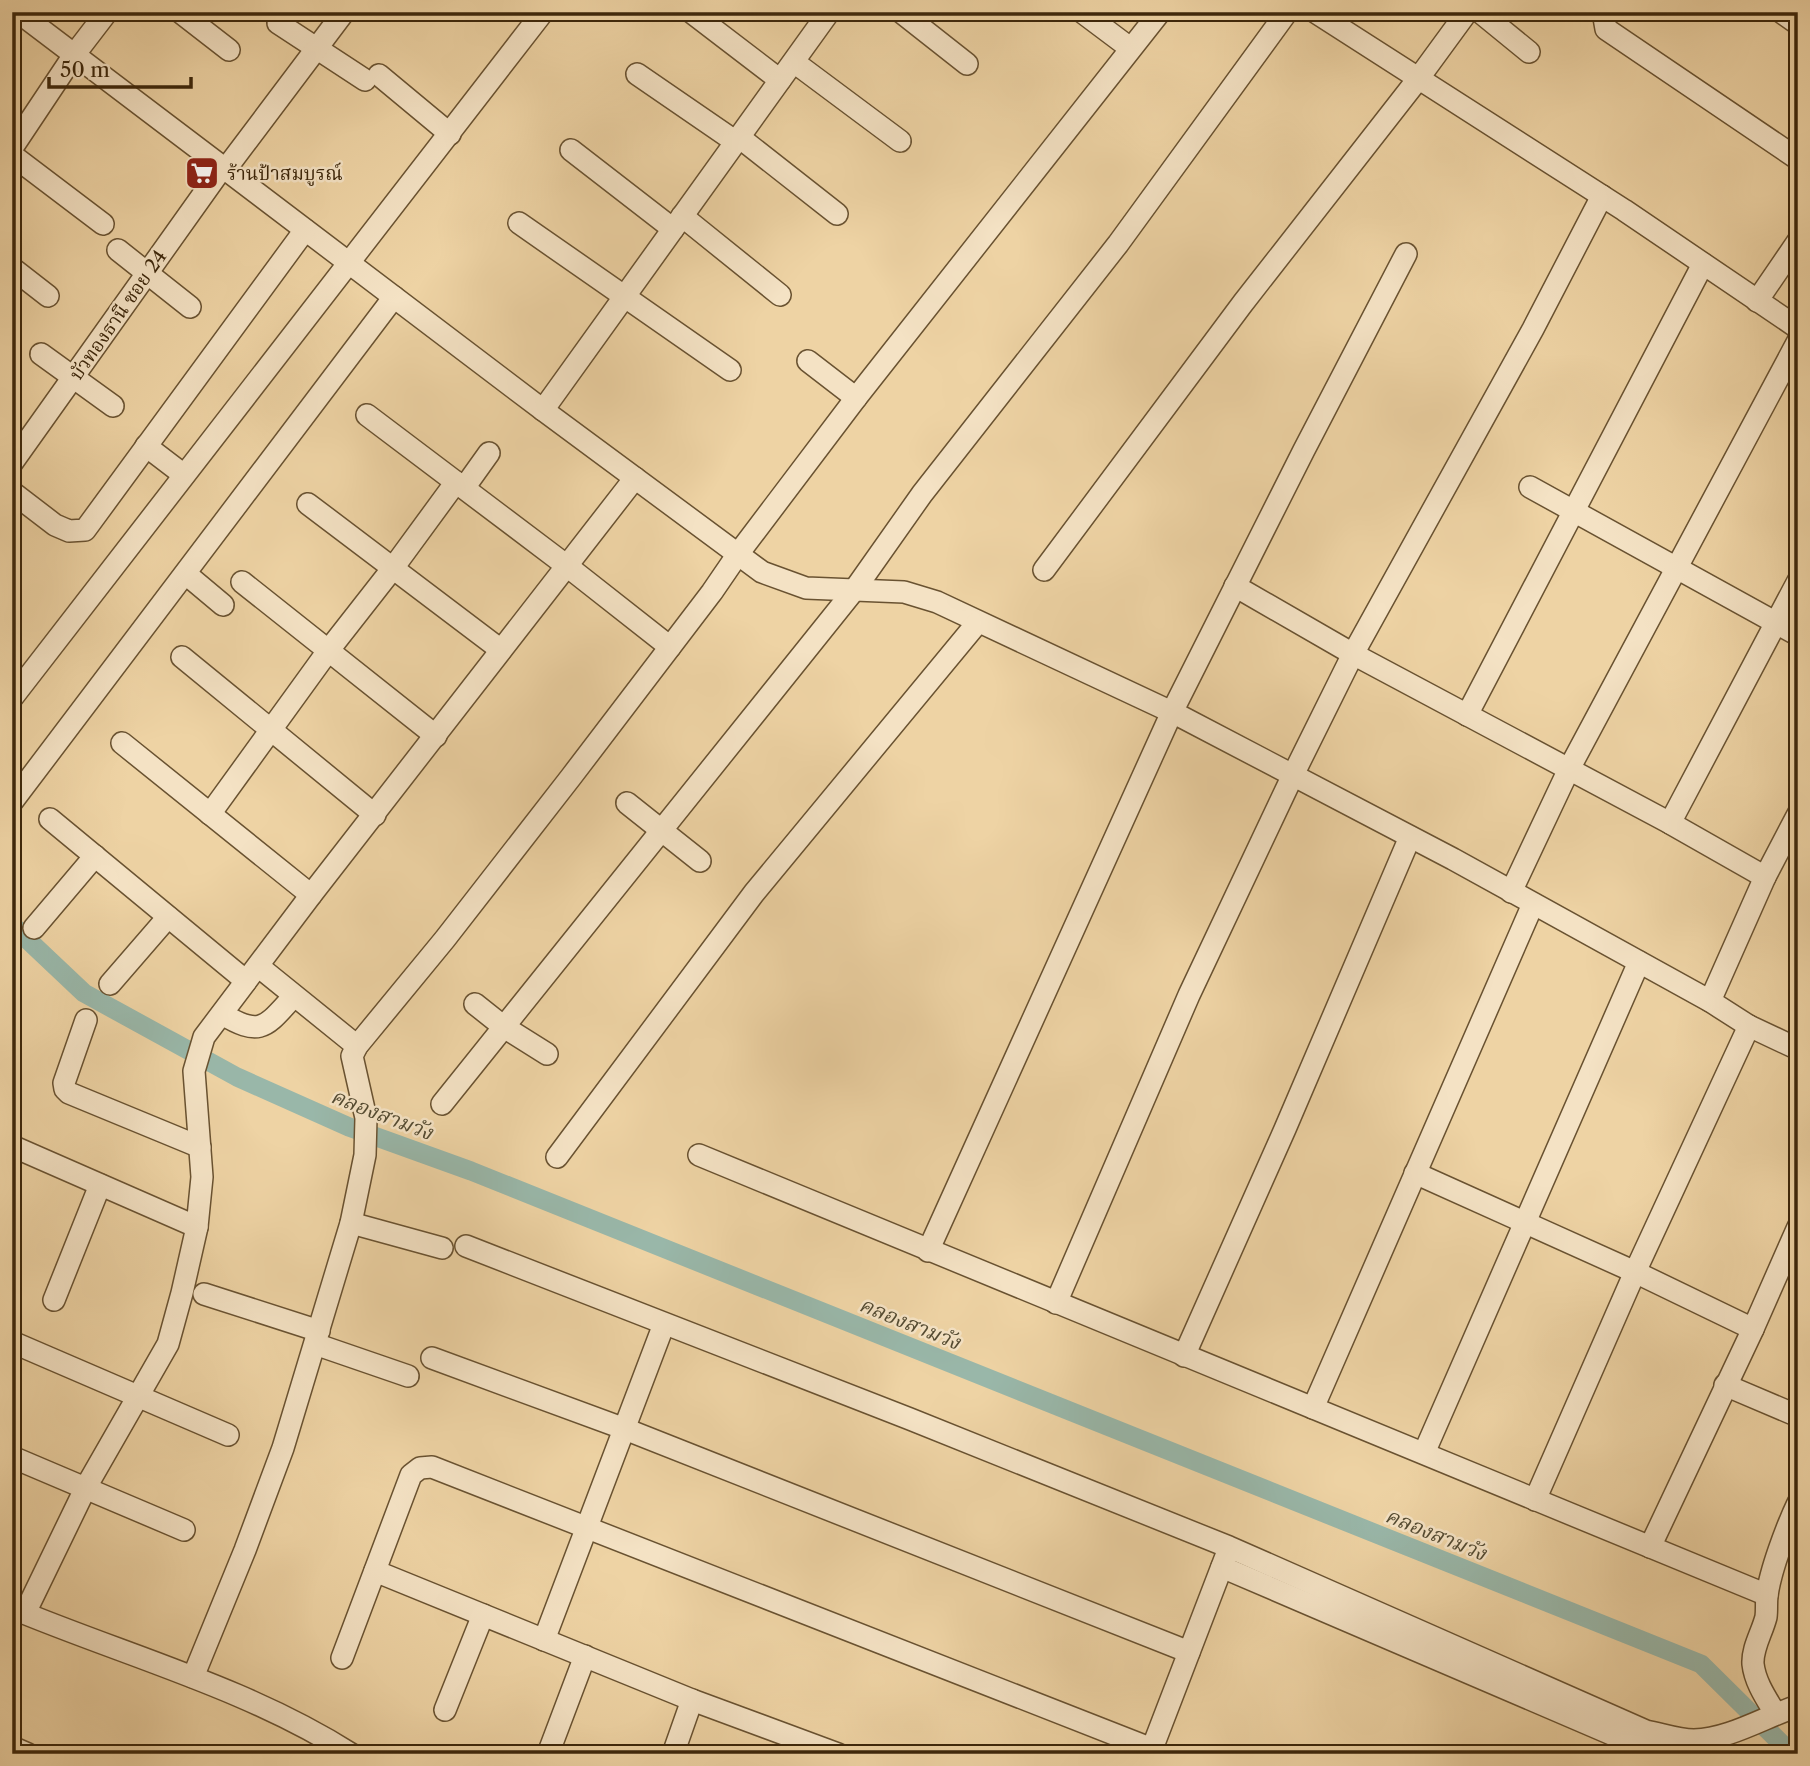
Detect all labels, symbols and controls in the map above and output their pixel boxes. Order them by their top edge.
scale bar [49,46,191,90]
text: 50 m [60,57,110,82]
supermarket icon: ร้านป้าสมบูรณ์ [183,154,221,192]
place label: ร้านป้าสมบูรณ์ [227,162,343,186]
street label: บัวทองธานี ซอย 24 [65,246,171,384]
water label: คลองสามวัง [328,1083,438,1145]
water label: คลองสามวัง [856,1291,966,1355]
water label: คลองสามวัง [1382,1502,1492,1566]

